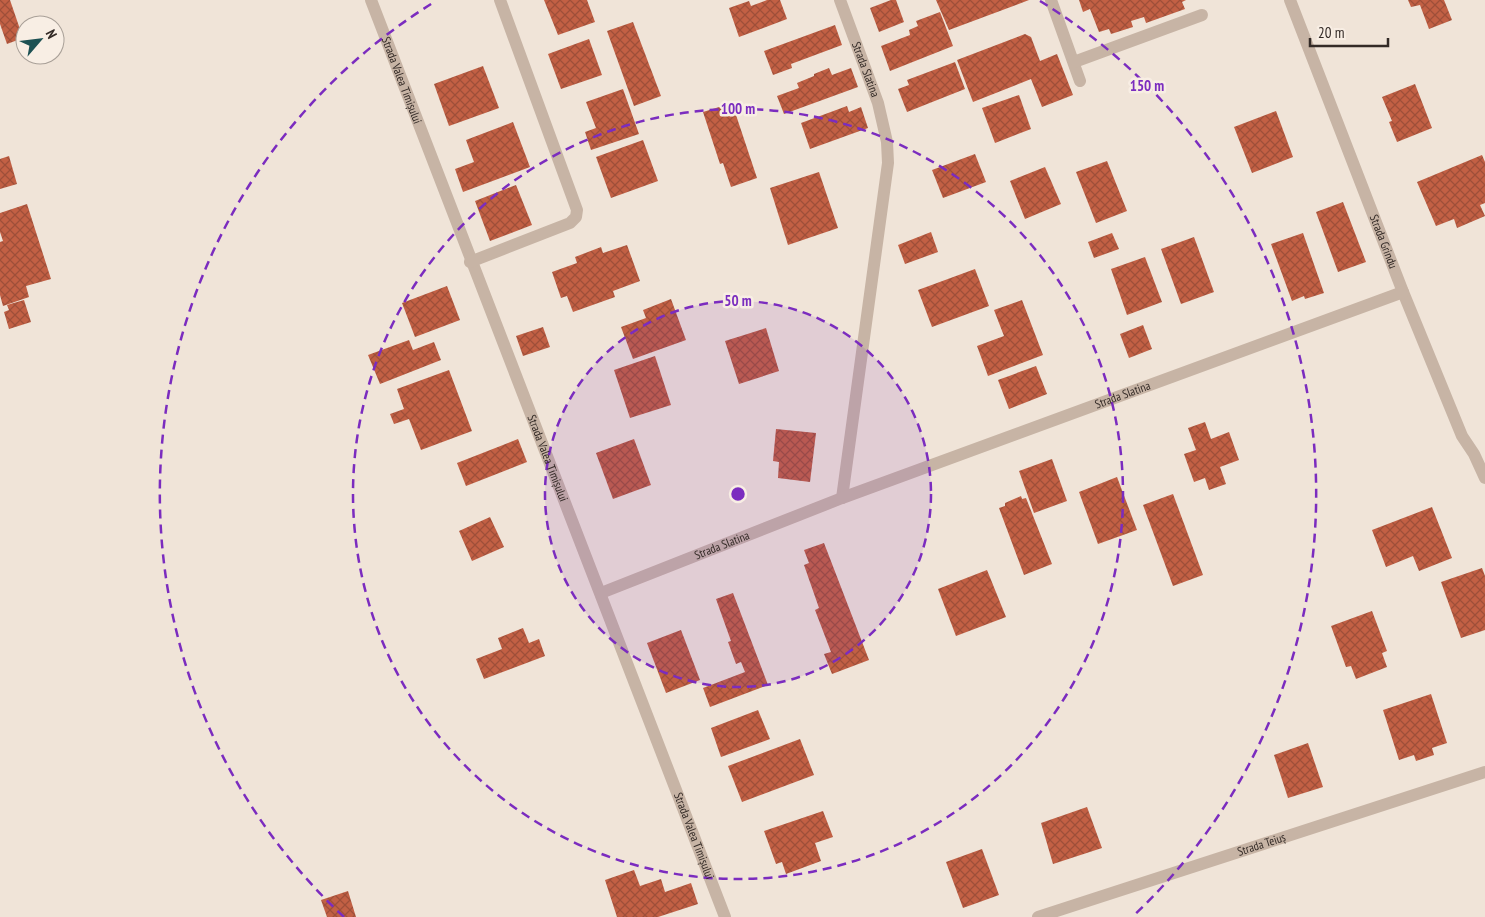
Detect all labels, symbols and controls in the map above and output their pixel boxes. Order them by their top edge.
north arrow [15,15,65,65]
scale bar [1310,15,1388,47]
text: 20 m [1318,23,1344,42]
text: N [42,26,61,41]
street label: Strada Valea Timișului [379,35,425,126]
street label: Strada Slatina [849,40,883,99]
text: 150 m [1130,76,1164,95]
text: 100 m [721,99,755,118]
street label: Strada Grindu [1367,212,1401,270]
text: 50 m [724,291,752,310]
street label: Strada Slatina [1093,377,1152,412]
street label: Strada Valea Timișului [524,412,572,504]
centre of rings [729,485,747,503]
street label: Strada Slatina [692,527,752,562]
street label: Strada Valea Timișului [671,790,718,881]
street label: Strada Teiuș [1235,829,1287,859]

